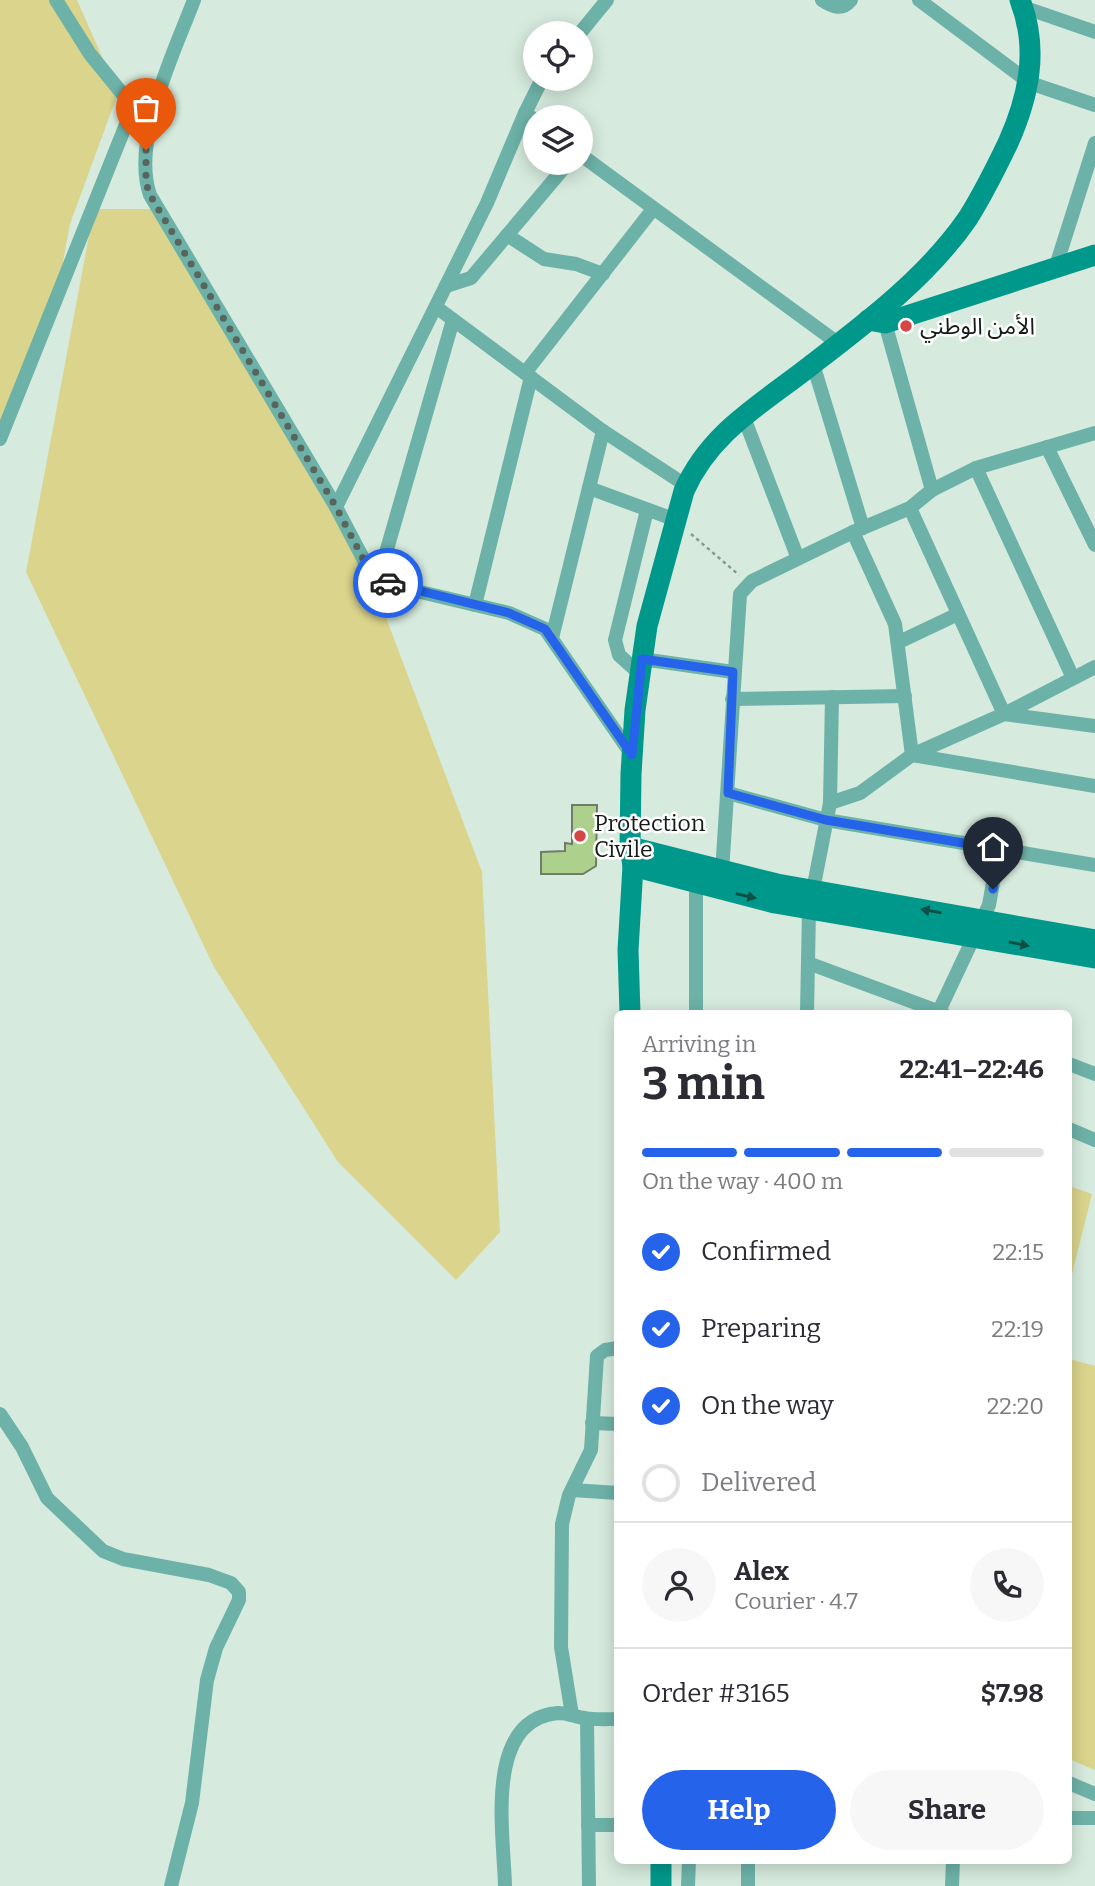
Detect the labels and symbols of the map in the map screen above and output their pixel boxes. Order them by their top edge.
pin [116,78,176,150]
place label: الأمن الوطني [920,312,1035,343]
marker: الأمن الوطني [898,318,914,334]
courier [353,548,423,618]
place label: Protection Civile [594,809,706,863]
pin [963,817,1023,889]
marker: Protection Civile [572,828,588,844]
one-way arrow [735,891,757,902]
one-way arrow [920,905,942,916]
one-way arrow [1008,938,1030,949]

